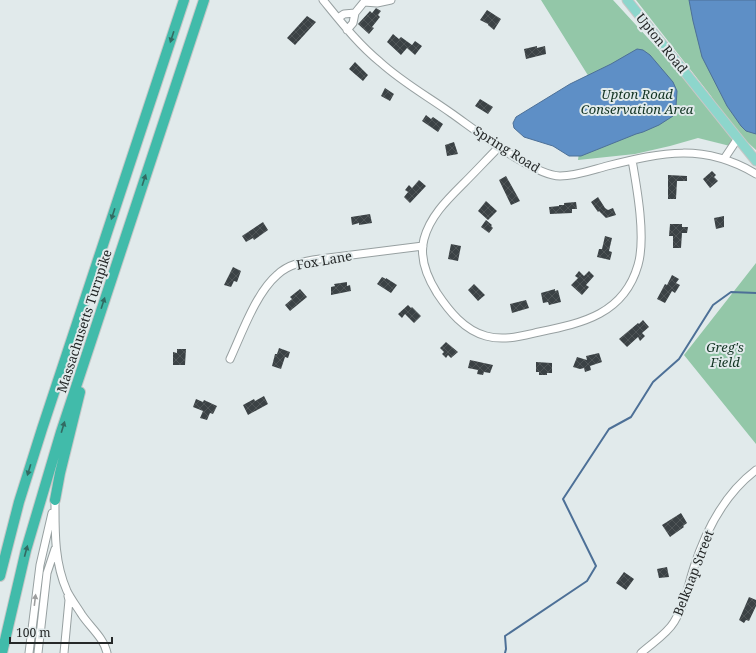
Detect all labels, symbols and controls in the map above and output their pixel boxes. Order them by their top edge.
street label: Upton Road [632,9,692,77]
one-way arrow [169,31,175,43]
park label: Upton Road Conservation Area [581,85,694,118]
street label: Spring Road [470,121,544,177]
one-way arrow [142,174,148,186]
one-way arrow [110,208,116,220]
street label: Fox Lane [295,246,353,274]
street label: Massachusetts Turnpike [52,247,116,395]
one-way arrow [101,297,107,309]
park label: Greg's Field [706,338,744,371]
one-way arrow [60,420,66,432]
one-way arrow [26,464,32,476]
street label: Belknap Street [668,527,718,618]
one-way arrow [23,545,29,557]
one-way arrow [32,594,38,606]
scale bar [10,619,112,645]
text: 100 m [16,624,51,641]

